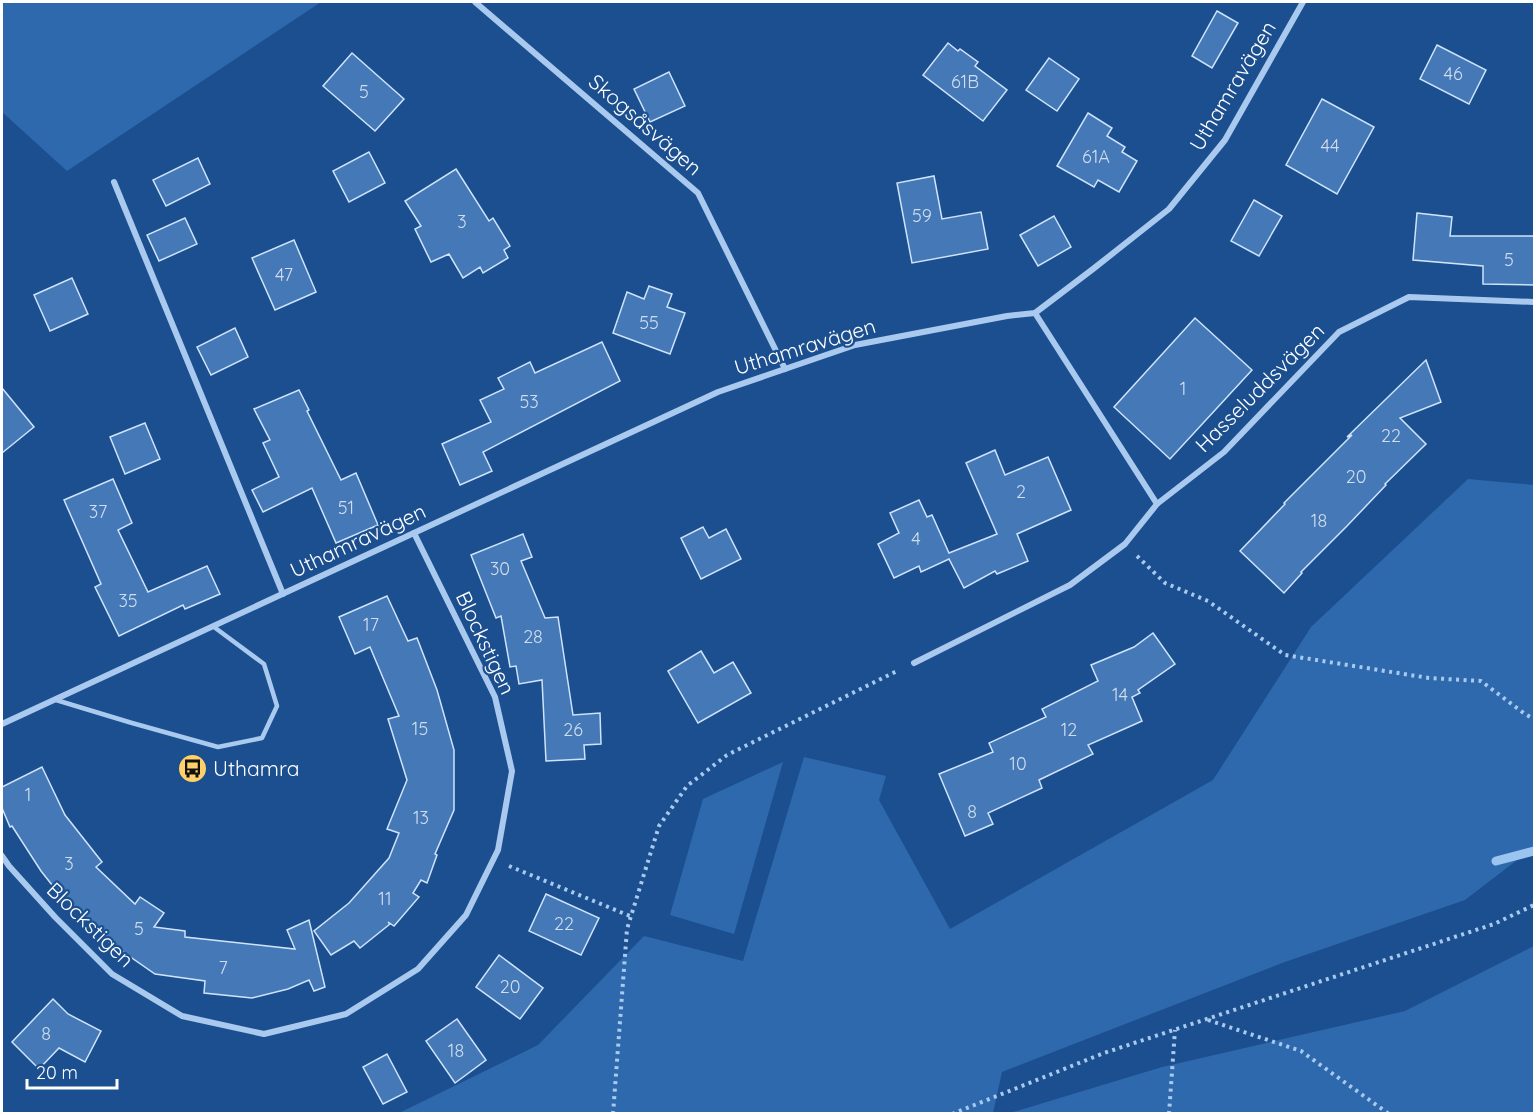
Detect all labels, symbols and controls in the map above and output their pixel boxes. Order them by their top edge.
street label: Uthamravägen [1183,16,1281,155]
house number: 46 [1443,62,1463,85]
street label: Skogsåsvägen [584,68,707,180]
house number: 61B [951,70,979,93]
house number: 5 [359,80,369,103]
house number: 44 [1321,134,1339,157]
house number: 61A [1082,145,1110,168]
house number: 59 [912,204,932,227]
house number: 3 [457,210,467,233]
house number: 5 [1504,248,1514,271]
house number: 47 [275,263,293,286]
house number: 55 [639,311,659,334]
street label: Uthamravägen [731,312,879,380]
street label: Hasseluddsvägen [1189,317,1329,457]
house number: 1 [1180,377,1186,400]
house number: 53 [519,390,539,413]
house number: 22 [1381,424,1401,447]
house number: 20 [1346,465,1366,488]
house number: 2 [1016,480,1026,503]
house number: 51 [338,496,354,519]
street label: Uthamravägen [286,497,430,583]
house number: 37 [89,500,107,523]
house number: 18 [1311,509,1327,532]
house number: 4 [911,527,921,550]
house number: 30 [490,557,510,580]
street label: Blockstigen [451,587,521,698]
house number: 35 [118,589,138,612]
house number: 17 [363,613,379,636]
house number: 28 [523,625,543,648]
house number: 14 [1112,683,1128,706]
house number: 15 [412,717,428,740]
house number: 26 [563,718,583,741]
house number: 12 [1061,718,1077,741]
house number: 10 [1009,752,1027,775]
bus stop icon: Uthamra [176,753,208,785]
place label: Uthamra [213,755,299,781]
house number: 1 [25,783,31,806]
house number: 8 [967,800,977,823]
house number: 13 [413,806,429,829]
house number: 3 [64,852,74,875]
street label: Blockstigen [42,876,140,972]
house number: 11 [378,887,392,910]
house number: 22 [554,912,574,935]
house number: 5 [134,917,144,940]
house number: 7 [218,956,228,979]
house number: 20 [500,975,520,998]
house number: 8 [41,1022,51,1045]
house number: 18 [448,1039,464,1062]
scale bar [27,1052,117,1090]
text: 20 m [36,1061,78,1084]

